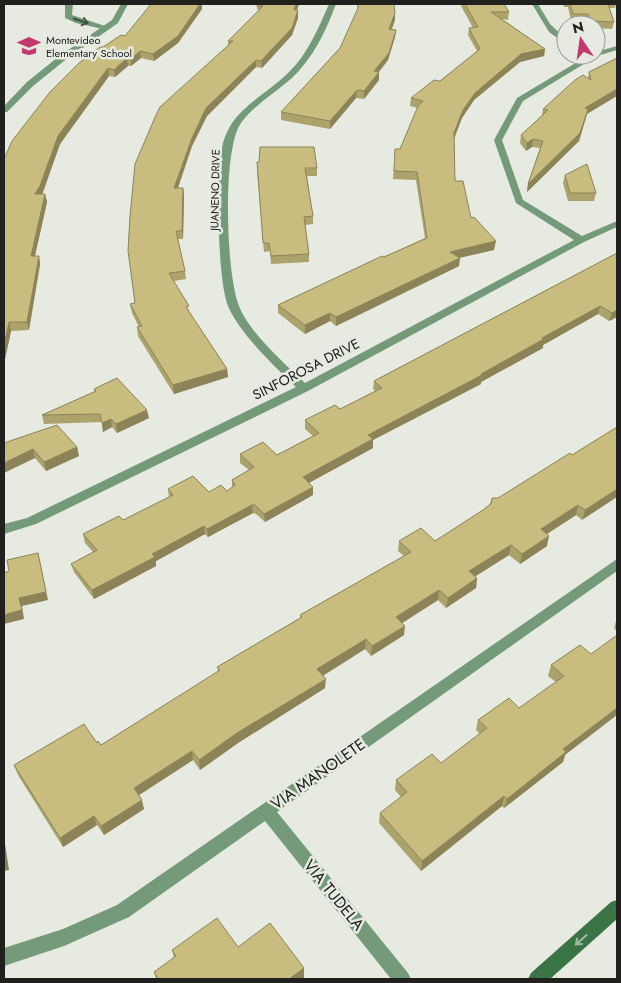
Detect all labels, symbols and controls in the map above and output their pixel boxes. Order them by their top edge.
north arrow [556,15,606,65]
text: N [570,16,586,38]
one-way arrow [73,17,88,26]
place label: Montevideo Elementary School [46,32,132,61]
school or university icon: Montevideo Elementary School [16,33,42,59]
street label: JUANENO DRIVE [206,149,224,233]
street label: SINFOROSA DRIVE [249,333,363,405]
street label: VIA MANOLETE [266,733,370,815]
street label: VIA TUDELA [298,855,370,936]
one-way arrow [574,934,587,946]

